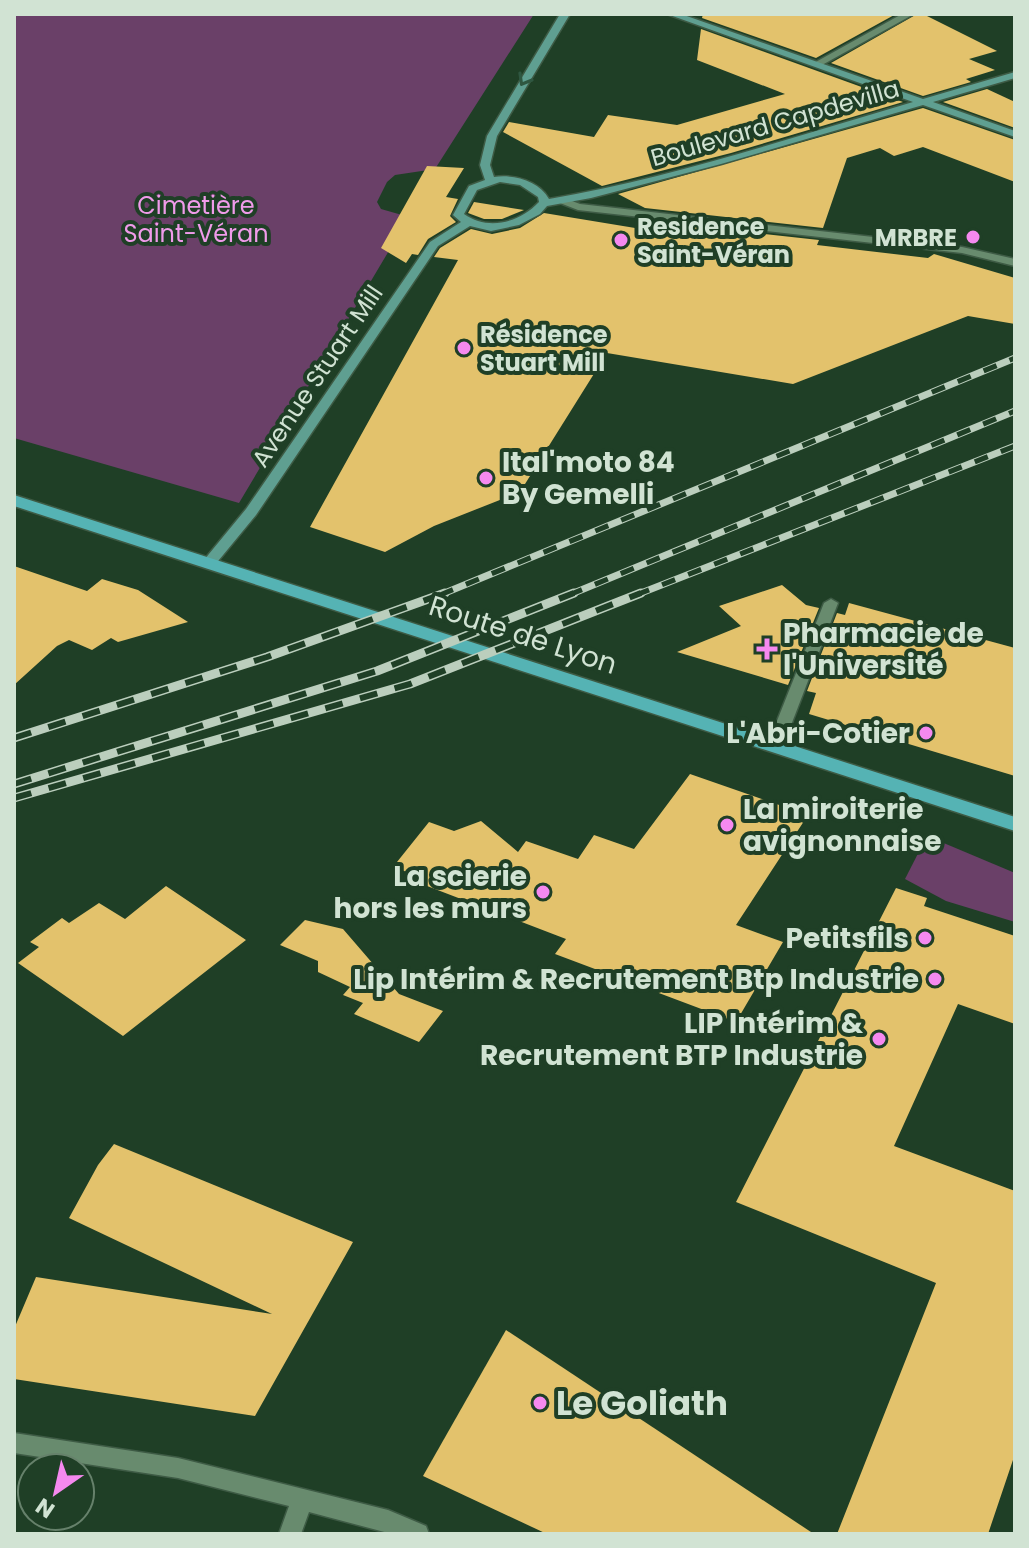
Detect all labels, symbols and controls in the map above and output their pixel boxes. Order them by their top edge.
one-way arrow [518,72,534,86]
street label: Boulevard Capdevilla [647,72,903,174]
park label: Cimetière Saint-Véran [123,189,269,250]
place label: Residence Saint-Véran [637,210,790,271]
place label: MRBRE [875,221,957,254]
marker: MRBRE [964,228,982,246]
marker: Residence Saint-Véran [612,231,630,249]
street label: Avenue Stuart Mill [244,278,390,474]
place label: Résidence Stuart Mill [480,318,608,379]
marker: Résidence Stuart Mill [455,339,473,357]
place label: Ital'moto 84 By Gemelli [502,443,675,514]
marker: Ital'moto 84 By Gemelli [477,469,495,487]
street label: Route de Lyon [424,586,622,684]
place label: Pharmacie de l'Université [783,614,984,685]
marker: Pharmacie de l'Université [758,640,776,658]
place label: L'Abri-Cotier [726,714,910,753]
marker: L'Abri-Cotier [917,724,935,742]
place label: La miroiterie avignonnaise [743,790,941,861]
marker: La miroiterie avignonnaise [718,816,736,834]
place label: La scierie hors les murs [334,857,527,928]
marker: La scierie hors les murs [534,883,552,901]
place label: Petitsfils [785,919,909,958]
marker: Petitsfils [916,929,934,947]
place label: Lip Intérim & Recrutement Btp Industrie [353,960,919,999]
marker: Lip Intérim & Recrutement Btp Industrie [926,970,944,988]
place label: LIP Intérim & Recrutement BTP Industrie [480,1004,864,1075]
marker: LIP Intérim & Recrutement BTP Industrie [870,1030,888,1048]
place label: Le Goliath [556,1379,728,1427]
marker: Le Goliath [531,1394,549,1412]
north arrow [16,1452,96,1532]
text: N [30,1491,61,1526]

